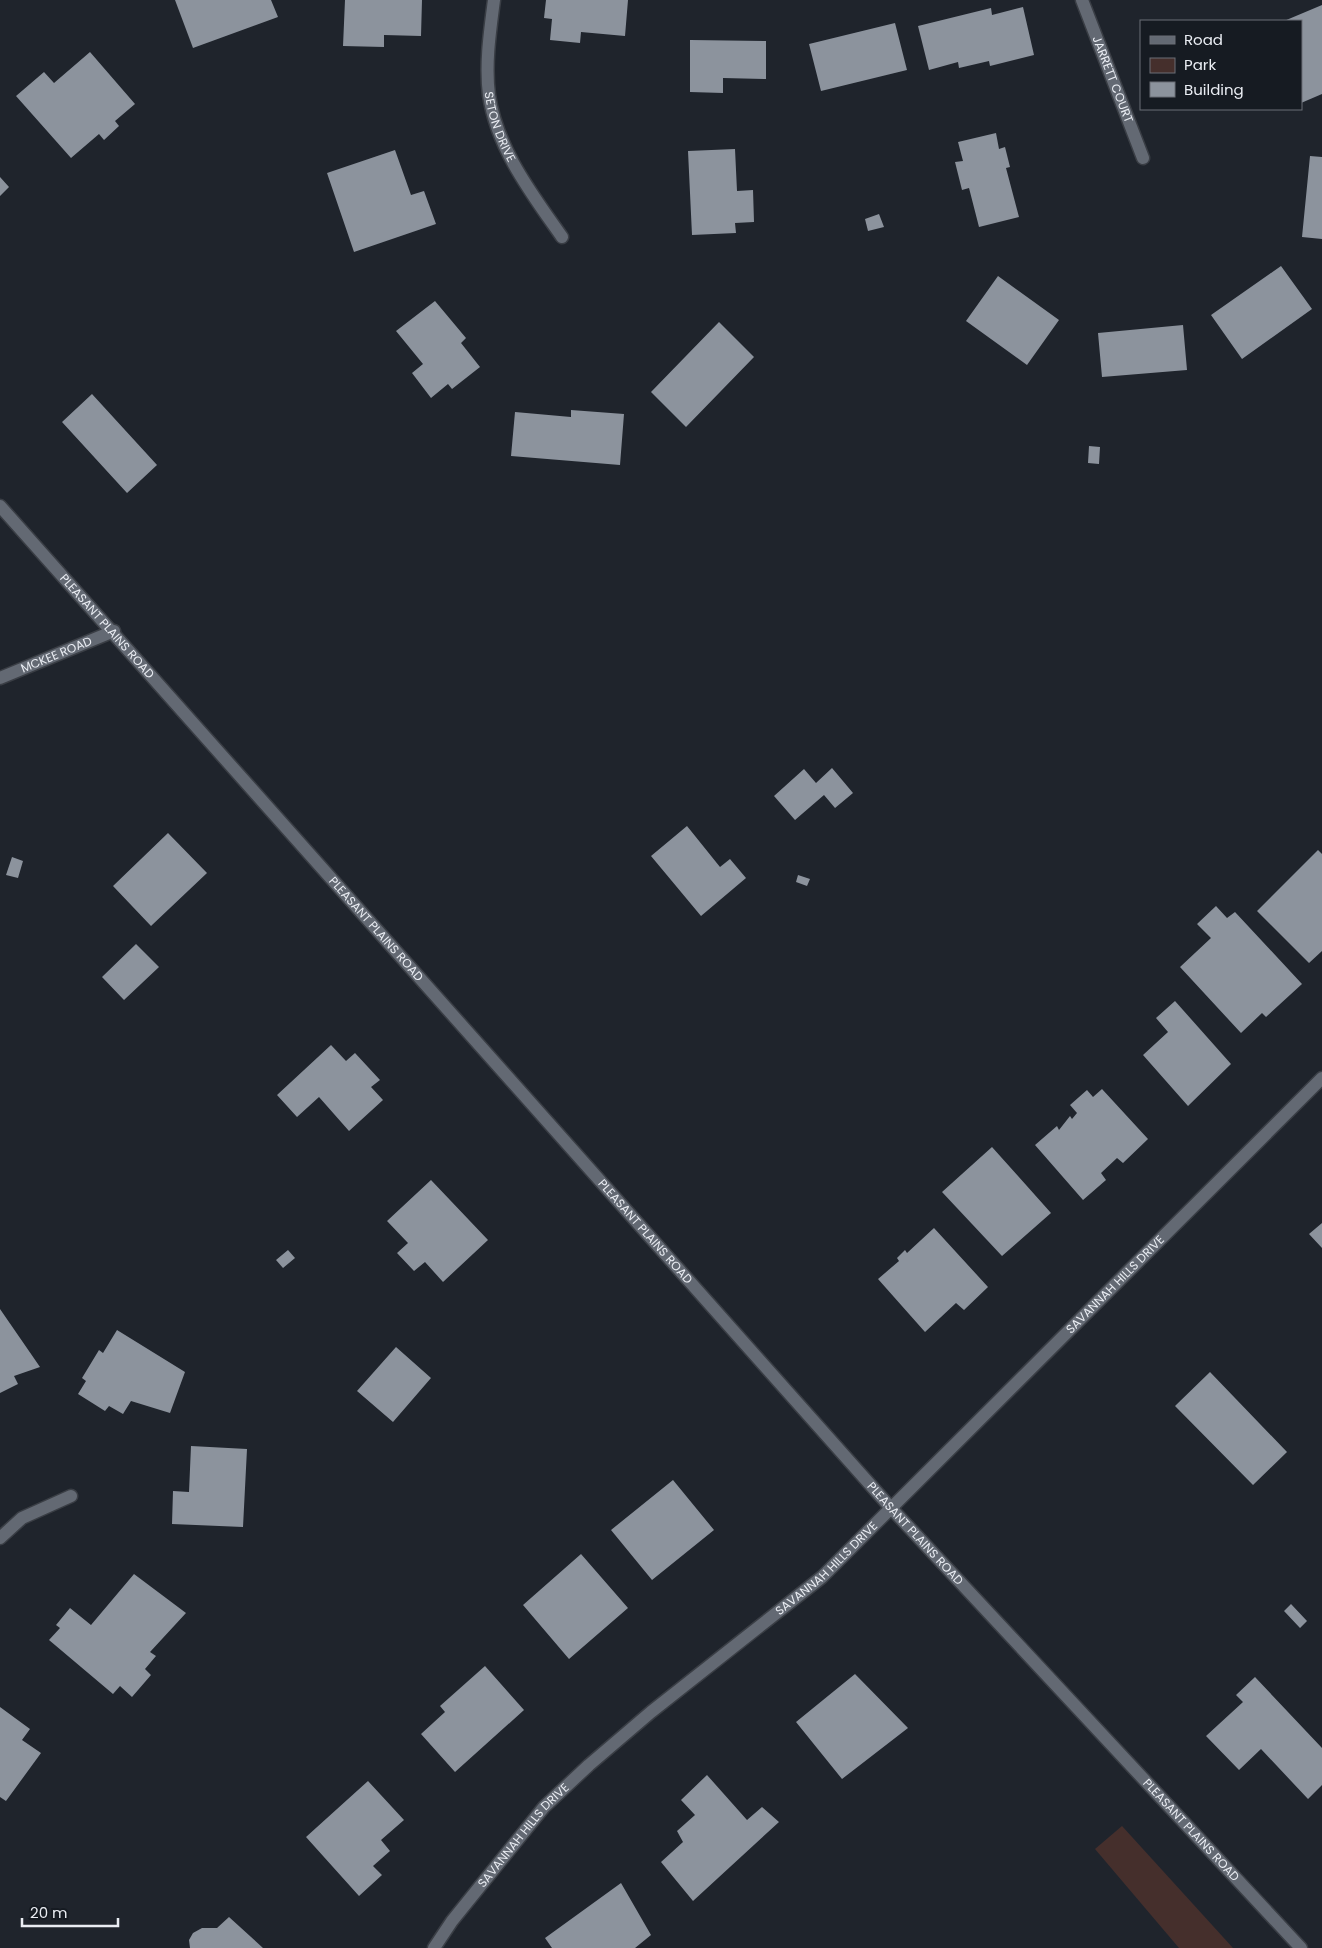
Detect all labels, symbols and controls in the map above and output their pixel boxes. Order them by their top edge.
legend [1140,20,1302,110]
text: Road [1184,29,1223,50]
street label: JARRETT COURT [1089,33,1138,126]
text: Park [1184,54,1216,75]
text: Building [1184,79,1244,100]
street label: SETON DRIVE [481,90,520,165]
street label: PLEASANT PLAINS ROAD [56,570,159,682]
street label: MCKEE ROAD [18,632,94,677]
street label: PLEASANT PLAINS ROAD [325,873,428,985]
street label: PLEASANT PLAINS ROAD [594,1175,697,1287]
street label: SAVANNAH HILLS DRIVE [1062,1231,1168,1337]
street label: PLEASANT PLAINS ROAD [864,1478,968,1589]
street label: SAVANNAH HILLS DRIVE [771,1517,881,1619]
street label: PLEASANT PLAINS ROAD [1139,1775,1244,1885]
street label: SAVANNAH HILLS DRIVE [473,1779,572,1891]
scale bar [22,1896,119,1928]
text: 20 m [30,1902,68,1923]

